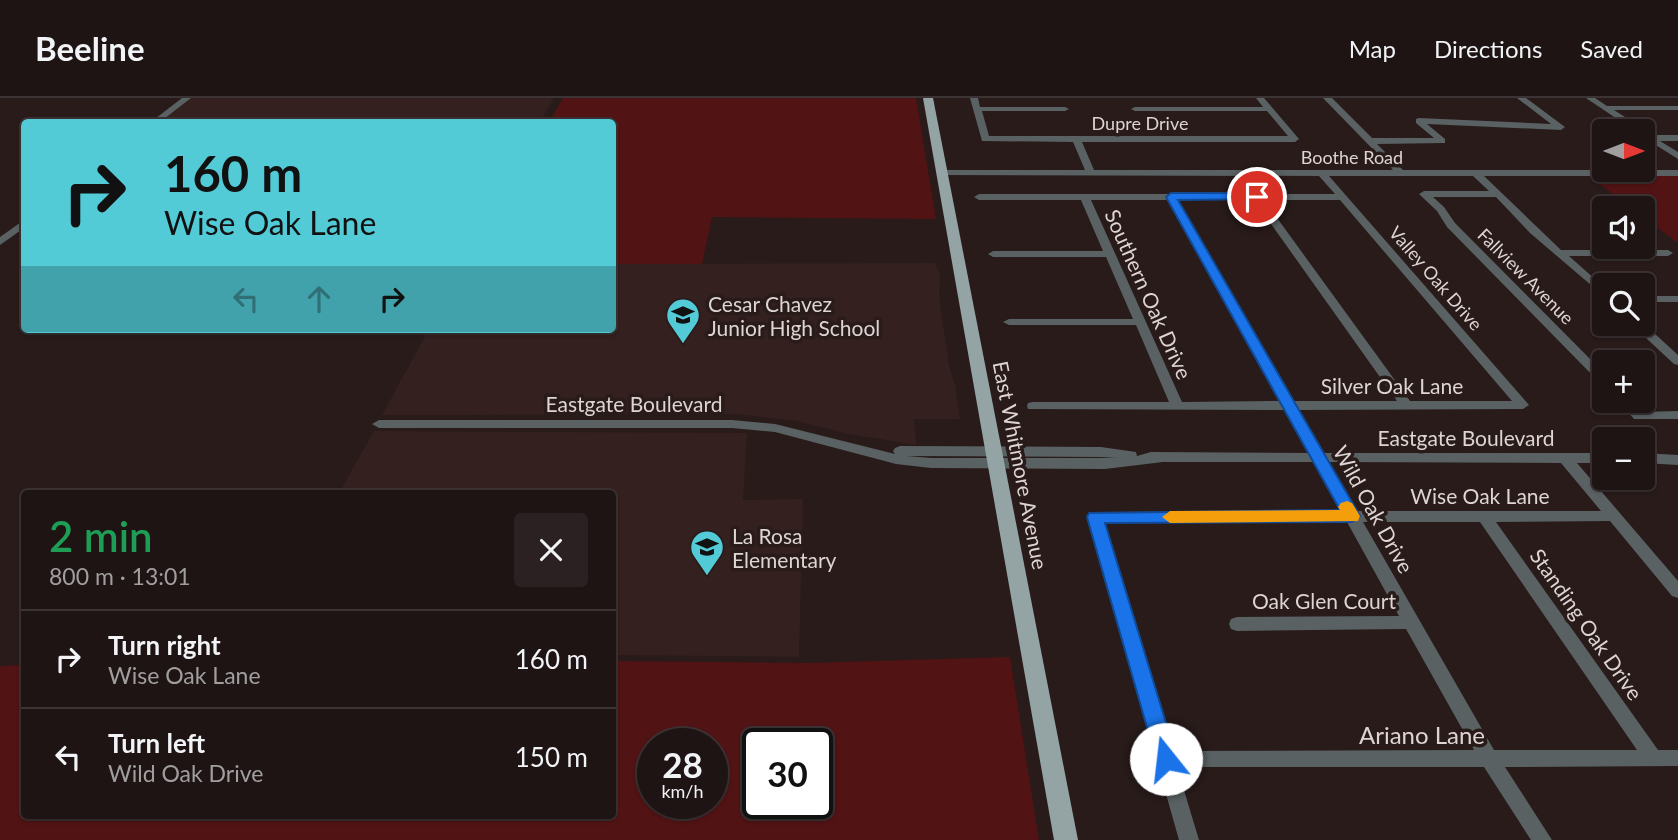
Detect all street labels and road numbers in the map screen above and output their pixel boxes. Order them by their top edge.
street label: Dupre Drive [1092,112,1188,134]
street label: Boothe Road [1301,146,1403,168]
street label: Southern Oak Drive [1100,205,1198,383]
street label: Valley Oak Drive [1385,221,1487,335]
street label: Fallview Avenue [1473,223,1579,329]
street label: East Whitmore Avenue [989,359,1053,571]
street label: Silver Oak Lane [1321,373,1463,398]
street label: Eastgate Boulevard [545,391,723,416]
street label: Eastgate Boulevard [1377,425,1555,450]
street label: Wild Oak Drive [1329,441,1419,577]
street label: Wise Oak Lane [1410,483,1550,508]
street label: Standing Oak Drive [1526,544,1648,704]
street label: Oak Glen Court [1252,588,1396,613]
street label: Ariano Lane [1359,720,1485,749]

